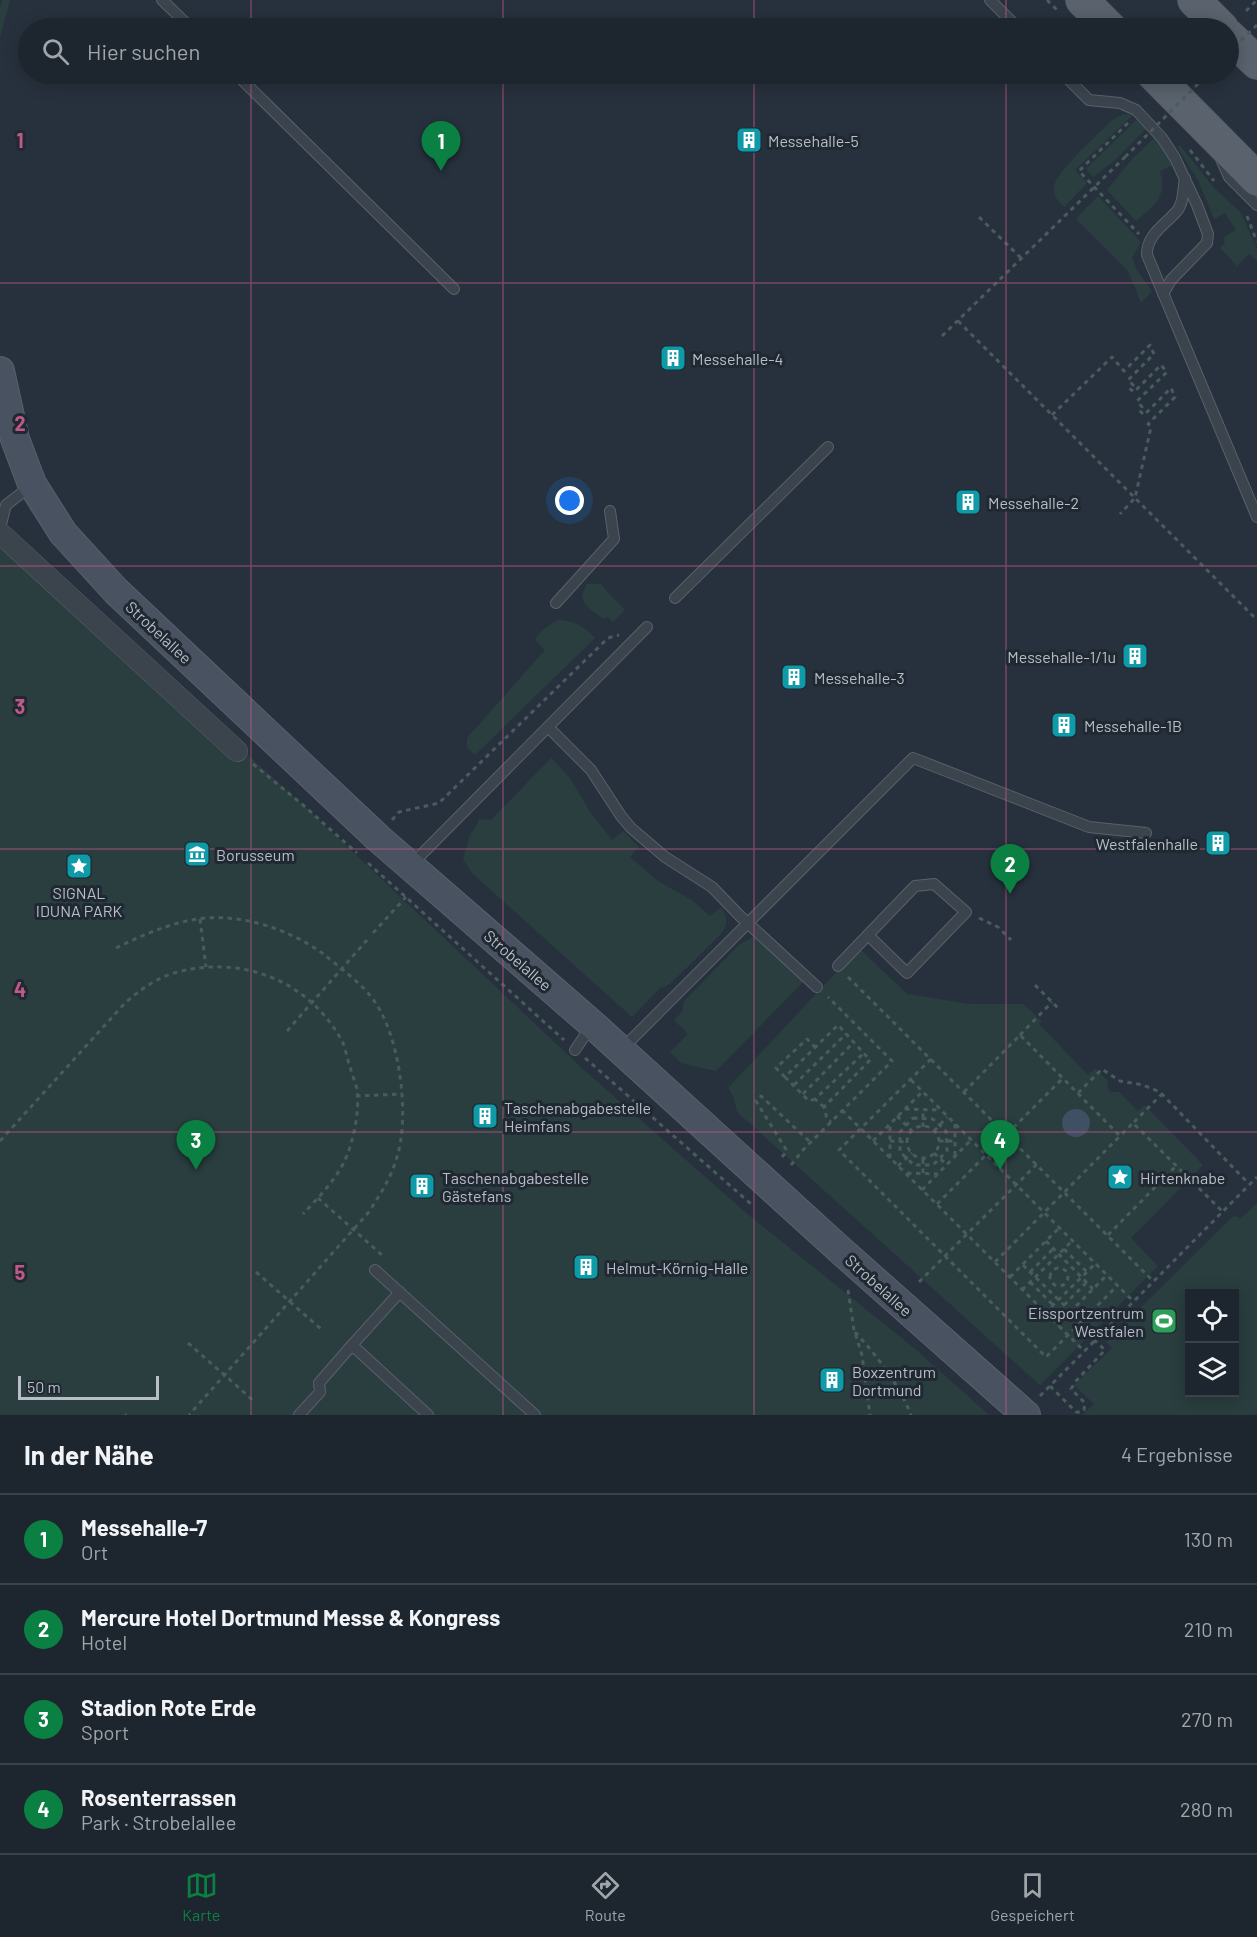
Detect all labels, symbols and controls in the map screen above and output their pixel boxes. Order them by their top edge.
search box [18,18,1239,84]
icon: search [39,35,72,68]
text: Hier suchen [87,38,200,64]
pin: 1 [422,122,460,171]
building icon: Messehalle-5 [734,125,764,155]
text: 1 [16,128,24,152]
place label: Messehalle-5 [768,131,859,150]
building icon: Messehalle-4 [658,343,688,373]
place label: Messehalle-4 [692,349,783,368]
text: 2 [14,411,26,435]
your location [555,486,584,515]
building icon: Messehalle-2 [953,487,983,517]
place label: Messehalle-2 [988,493,1079,512]
street label: Strobelallee [122,597,196,667]
building icon: Messehalle-1/1u [1120,641,1150,671]
place label: Messehalle-1/1u [1007,647,1116,666]
building icon: Messehalle-3 [779,662,809,692]
place label: Messehalle-3 [814,668,905,687]
text: 3 [15,694,25,718]
building icon: Messehalle-1B [1049,710,1079,740]
place label: Messehalle-1B [1084,716,1182,735]
building icon: Westfalenhalle [1203,828,1233,858]
place label: Westfalenhalle [1096,834,1198,853]
museum icon: Borusseum [182,839,212,869]
pin: 2 [990,844,1030,894]
place label: Borusseum [216,845,295,864]
place icon: SIGNAL IDUNA PARK [64,851,94,881]
place label: SIGNAL IDUNA PARK [36,883,122,920]
street label: Strobelallee [480,926,556,994]
text: 4 [14,977,26,1001]
place label: Taschenabgabestelle Heimfans [504,1098,651,1135]
building icon: Taschenabgabestelle Heimfans [470,1101,500,1131]
pin: 3 [176,1120,216,1170]
pin: 4 [980,1120,1020,1170]
place icon: Hirtenknabe [1105,1162,1135,1192]
place label: Taschenabgabestelle Gästefans [442,1168,589,1205]
place label: Hirtenknabe [1140,1168,1225,1187]
building icon: Taschenabgabestelle Gästefans [407,1171,437,1201]
street label: Strobelallee [842,1250,916,1320]
building icon: Helmut-Körnig-Halle [571,1252,601,1282]
place label: Helmut-Körnig-Halle [606,1258,748,1277]
text: 5 [15,1260,26,1284]
map controls [1185,1289,1239,1397]
button: locate [1185,1289,1239,1343]
place label: Eissportzentrum Westfalen [1028,1303,1144,1340]
sports icon: Eissportzentrum Westfalen [1149,1306,1179,1336]
button: layers [1185,1343,1239,1397]
place label: Boxzentrum Dortmund [852,1362,936,1399]
building icon: Boxzentrum Dortmund [817,1365,847,1395]
scale bar [18,1373,159,1400]
text: 50 m [27,1377,61,1396]
text: In der Nähe [24,1439,154,1470]
text: 4 Ergebnisse [1121,1442,1233,1466]
text: Messehalle-7 [81,1514,207,1540]
text: 1 [40,1527,47,1551]
text: 130 m [1184,1527,1233,1551]
text: Ort [81,1540,108,1564]
text: Mercure Hotel Dortmund Messe & Kongress [81,1604,500,1630]
text: 2 [38,1617,49,1641]
text: 210 m [1184,1617,1233,1641]
text: Hotel [81,1630,127,1654]
text: Stadion Rote Erde [81,1694,256,1720]
text: 3 [38,1707,49,1731]
text: 270 m [1181,1707,1233,1731]
text: Sport [81,1720,129,1744]
text: Rosenterrassen [81,1784,236,1810]
text: 4 [37,1797,50,1821]
text: 280 m [1180,1797,1233,1821]
text: Park · Strobelallee [81,1810,236,1834]
tab: Karte [182,1869,220,1924]
tab: Route [585,1869,626,1924]
tab: Gespeichert [990,1869,1075,1924]

